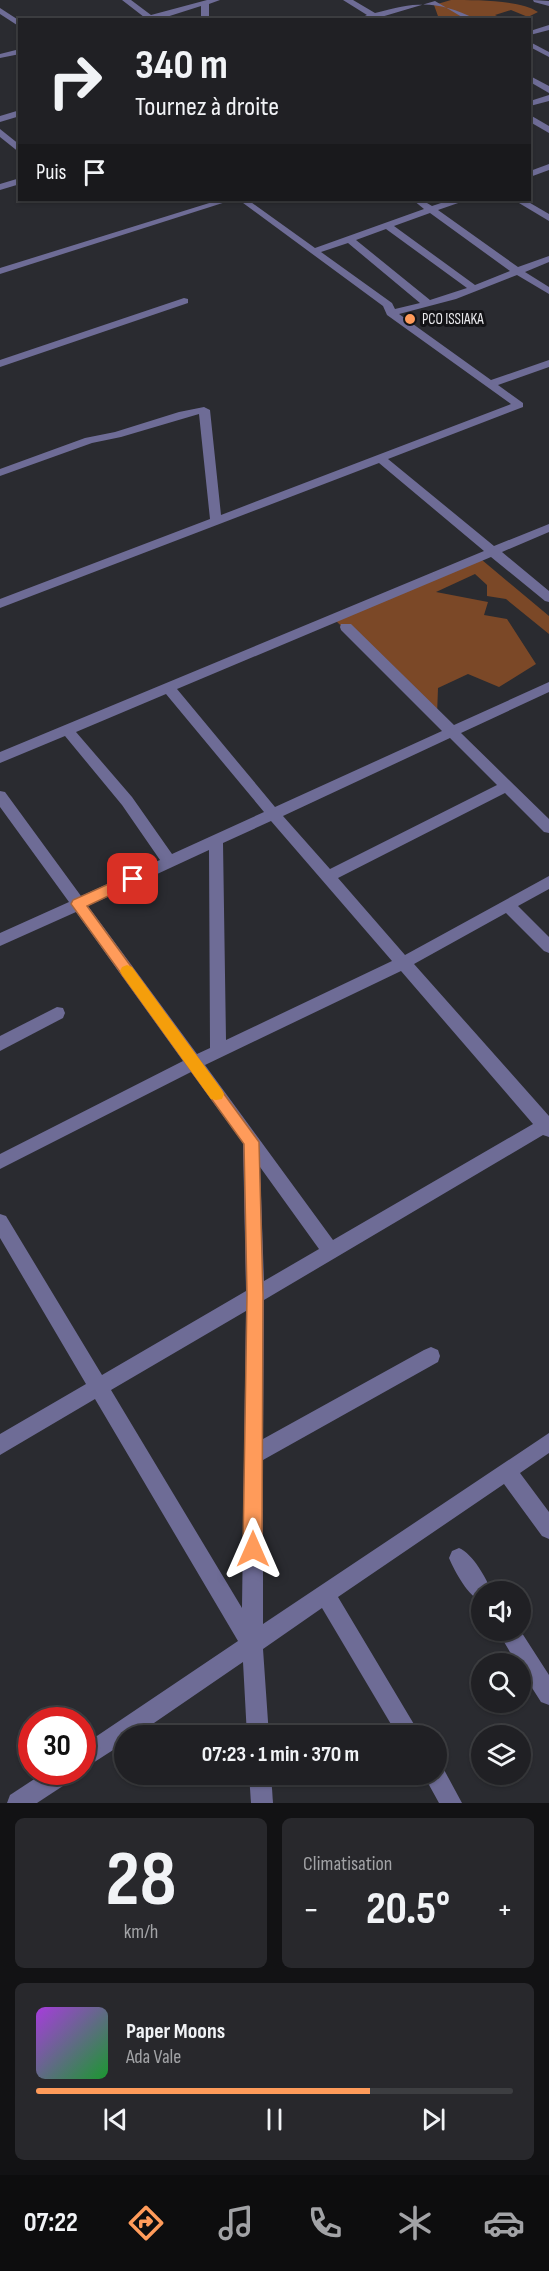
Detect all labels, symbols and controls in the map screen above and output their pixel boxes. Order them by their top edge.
text: 340 m [135,40,228,91]
icon: right [36,42,114,120]
text: Tournez à droite [135,91,279,123]
icon: arrive [78,156,111,189]
text: Puis [36,159,66,186]
place label: PCO ISSIAKA [422,310,484,329]
marker: PCO ISSIAKA [403,312,417,326]
pin [107,853,158,904]
icon: arrive [116,862,149,895]
position arrow [221,1517,285,1581]
map controls [471,1581,531,1785]
button: sound [471,1581,531,1641]
button: search [471,1653,531,1713]
speed limit sign: 30 [18,1707,96,1785]
button: layers [471,1725,531,1785]
text: 07:23 · 1 min · 370 m [202,1741,359,1768]
text: 28 [106,1834,176,1927]
text: Climatisation [303,1852,392,1876]
text: 20.5° [366,1882,450,1937]
text: − [303,1890,319,1930]
text: + [497,1890,513,1930]
text: km/h [124,1920,158,1944]
text: Paper Moons [126,2018,225,2045]
text: Ada Vale [126,2045,181,2069]
icon: previous [99,2103,132,2136]
icon: pause [258,2103,291,2136]
icon: next [417,2103,450,2136]
icon: directions [125,2202,167,2244]
icon: music [215,2202,257,2244]
icon: phone [304,2202,346,2244]
icon: climate [394,2202,436,2244]
icon: car [483,2202,525,2244]
text: 07:22 [24,2207,78,2239]

